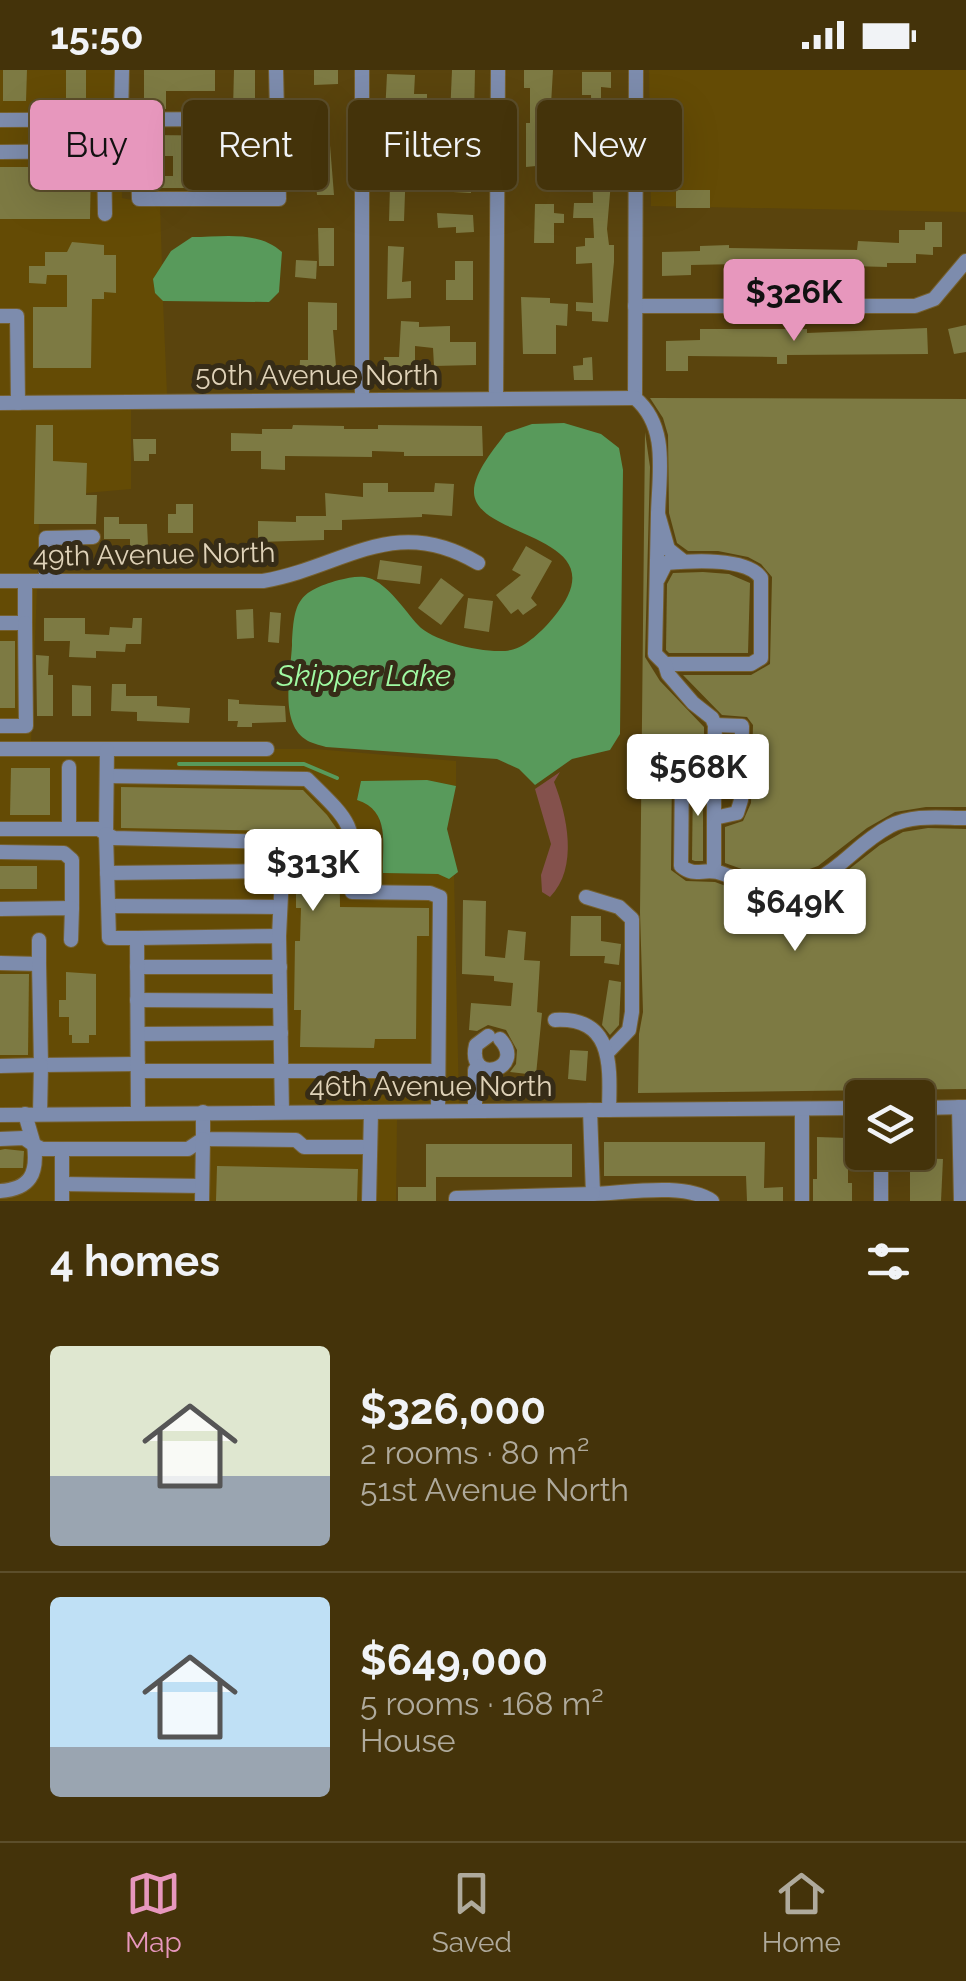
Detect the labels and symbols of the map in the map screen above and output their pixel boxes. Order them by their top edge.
pin: $326K [724,259,864,344]
street label: 50th Avenue North [195,359,439,392]
street label: 49th Avenue North [32,536,276,573]
water label: Skipper Lake [276,658,451,693]
pin: $568K [628,734,768,819]
pin: $313K [243,829,383,914]
pin: $649K [725,869,865,954]
street label: 46th Avenue North [309,1070,553,1103]

